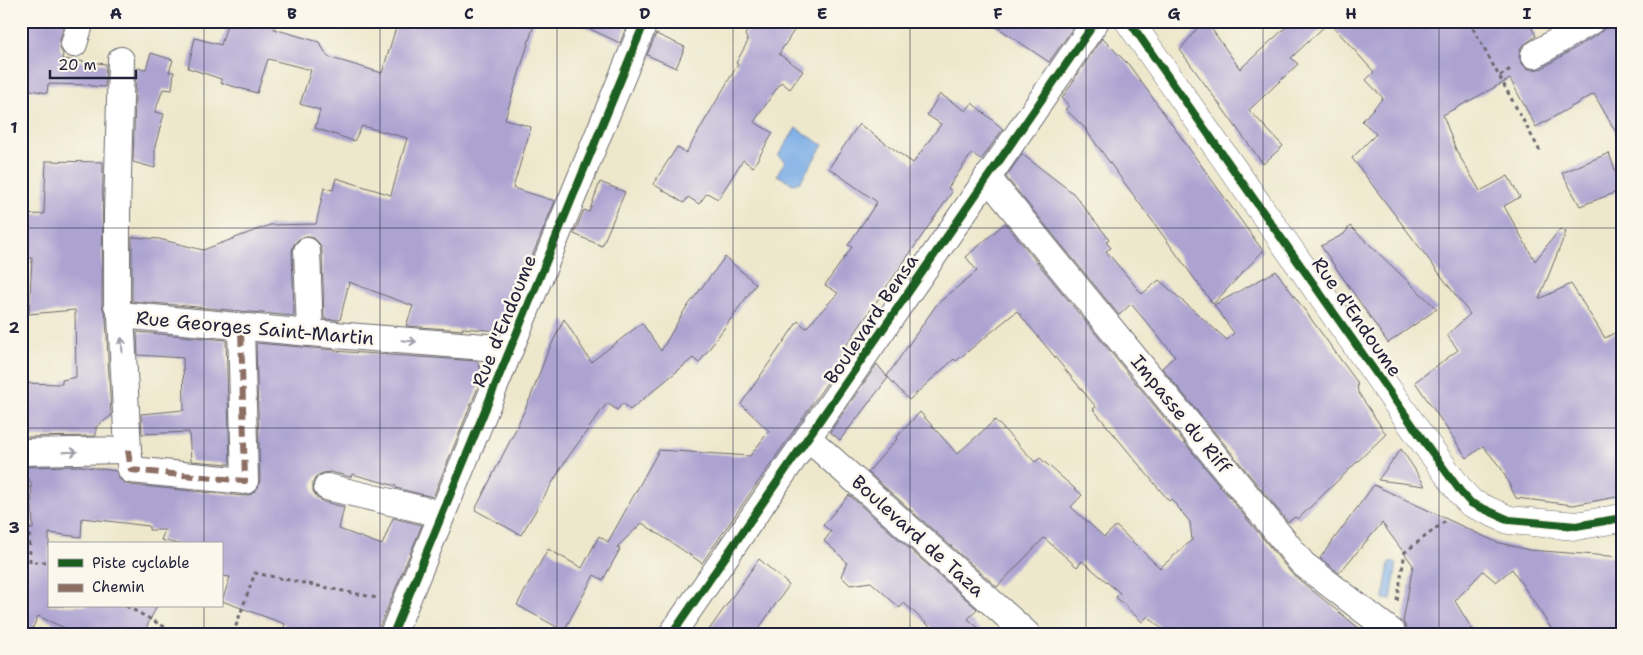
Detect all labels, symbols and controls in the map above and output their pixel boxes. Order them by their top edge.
text: A [110,3,122,24]
text: B [287,3,297,24]
text: C [464,3,474,24]
text: D [639,3,651,24]
text: E [817,3,827,24]
text: F [993,3,1003,24]
text: G [1168,3,1181,24]
text: H [1345,3,1357,24]
text: I [1523,3,1532,24]
scale bar [50,48,136,80]
text: 20 m [58,55,97,75]
text: 1 [10,117,18,138]
street label: Boulevard Bensa [818,249,924,389]
street label: Rue d'Endoume [466,251,542,391]
street label: Rue d'Endoume [1306,252,1408,382]
street label: Rue Georges Saint-Martin [135,305,375,351]
text: 2 [8,317,20,338]
one-way arrow [401,336,417,346]
one-way arrow [118,338,127,354]
street label: Impasse du Riff [1125,350,1237,479]
one-way arrow [62,447,78,456]
street label: Boulevard de Taza [846,470,990,603]
text: 3 [8,517,20,538]
legend [48,542,222,608]
text: Piste cyclable [92,553,190,573]
text: Chemin [92,577,145,597]

